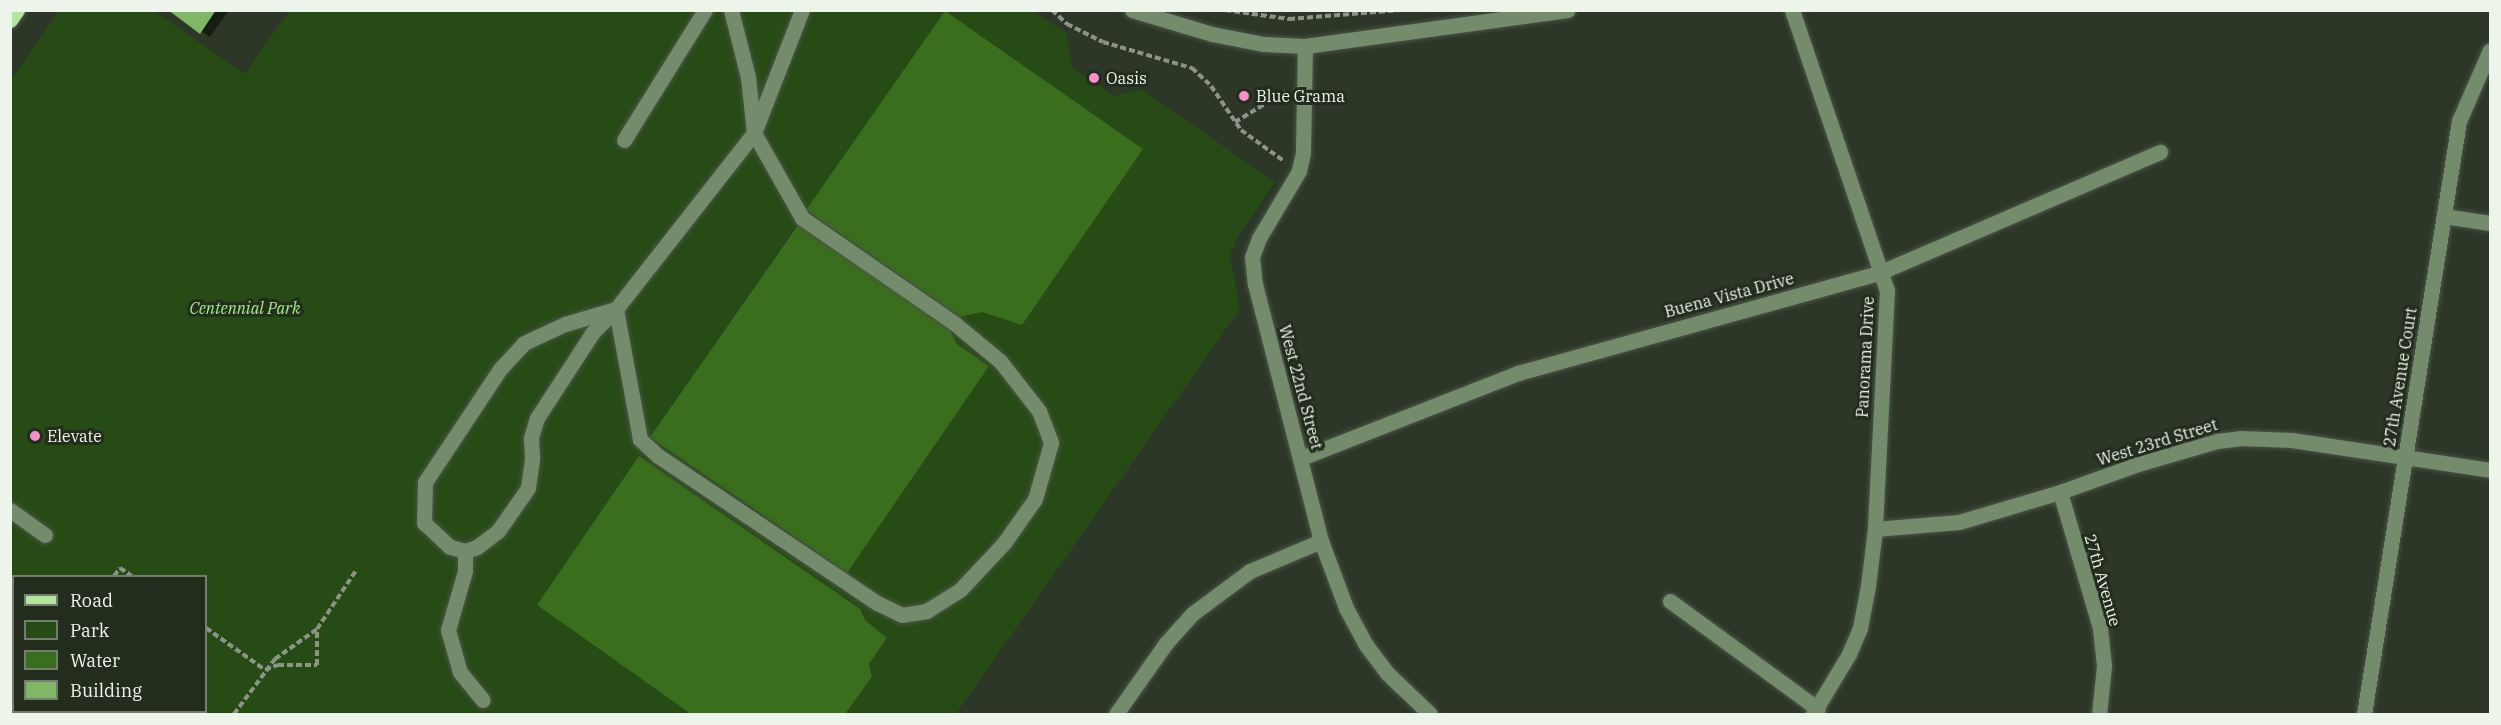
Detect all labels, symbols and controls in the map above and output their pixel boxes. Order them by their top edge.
place label: Oasis [1106,68,1147,88]
marker: Oasis [1087,71,1101,85]
place label: Blue Grama [1256,86,1345,106]
marker: Blue Grama [1237,89,1251,103]
street label: Buena Vista Drive [1662,268,1796,322]
street label: Panorama Drive [1852,296,1878,418]
park label: Centennial Park [189,298,301,318]
street label: 27th Avenue Court [2380,306,2420,448]
street label: West 22nd Street [1275,323,1327,451]
street label: West 23rd Street [2094,415,2220,469]
place label: Elevate [47,426,102,446]
marker: Elevate [28,429,42,443]
street label: 27th Avenue [2081,532,2125,628]
legend [12,575,207,713]
text: Road [70,589,113,612]
text: Park [70,619,109,642]
text: Water [70,649,120,672]
text: Building [70,679,142,702]

